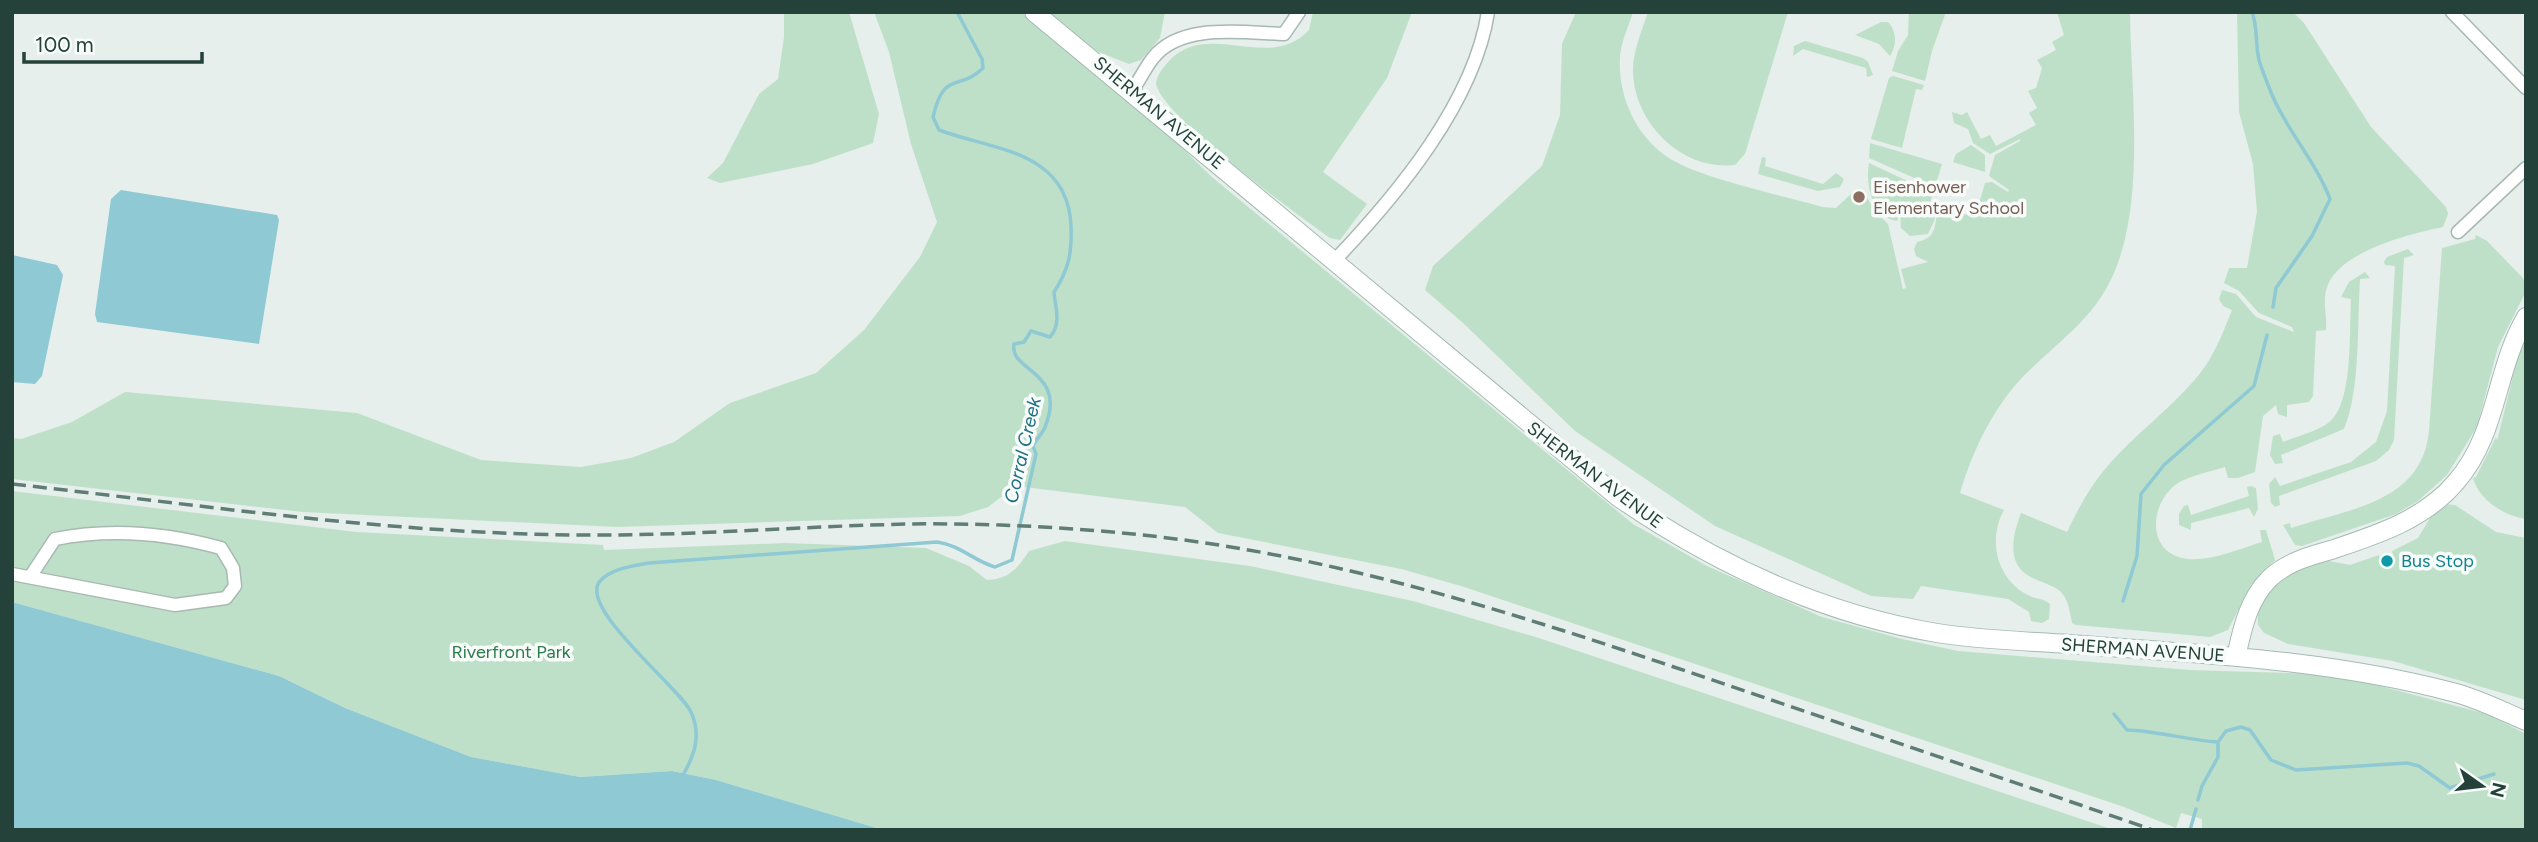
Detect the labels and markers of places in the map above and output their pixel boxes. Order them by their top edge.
place label: Eisenhower Elementary School [1873,176,2024,219]
marker: Eisenhower Elementary School [1851,189,1867,205]
place label: Bus Stop [2401,550,2474,572]
marker: Bus Stop [2379,553,2395,569]

